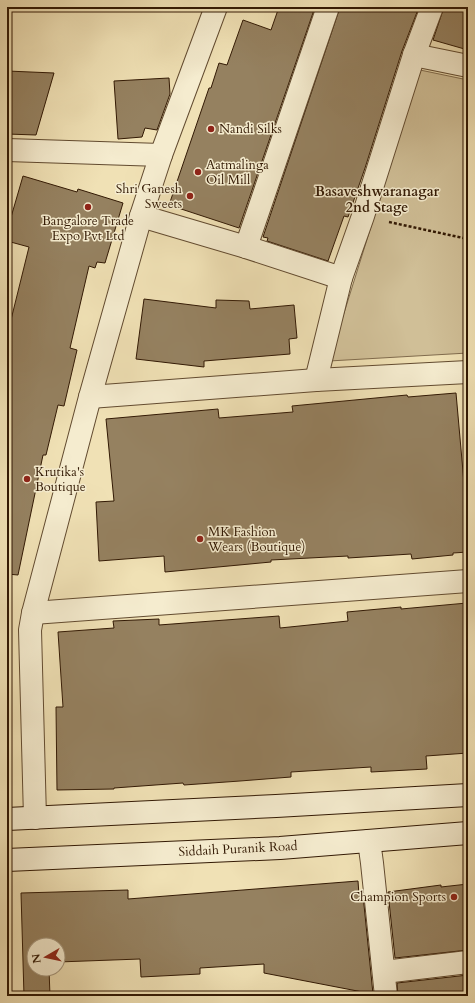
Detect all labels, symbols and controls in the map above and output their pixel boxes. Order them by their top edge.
place label: Nandi Silks [219,120,282,138]
marker: Nandi Silks [206,124,216,134]
place label: Aatmalinga Oil Mill [206,156,269,189]
marker: Aatmalinga Oil Mill [193,167,203,177]
place label: Shri Ganesh Sweets [116,180,182,213]
district label: Basaveshwaranagar 2nd Stage [315,182,440,217]
marker: Shri Ganesh Sweets [185,191,195,201]
marker: Bangalore Trade Expo Pvt Ltd [83,202,93,212]
place label: Bangalore Trade Expo Pvt Ltd [42,212,134,245]
place label: Krutika's Boutique [35,463,86,496]
marker: Krutika's Boutique [22,474,32,484]
place label: MK Fashion Wears (Boutique) [207,523,305,556]
marker: MK Fashion Wears (Boutique) [195,534,205,544]
street label: Siddaih Puranik Road [178,837,298,861]
place label: Champion Sports [350,888,446,906]
marker: Champion Sports [449,892,459,902]
north arrow [26,937,66,977]
text: N [28,952,45,964]

